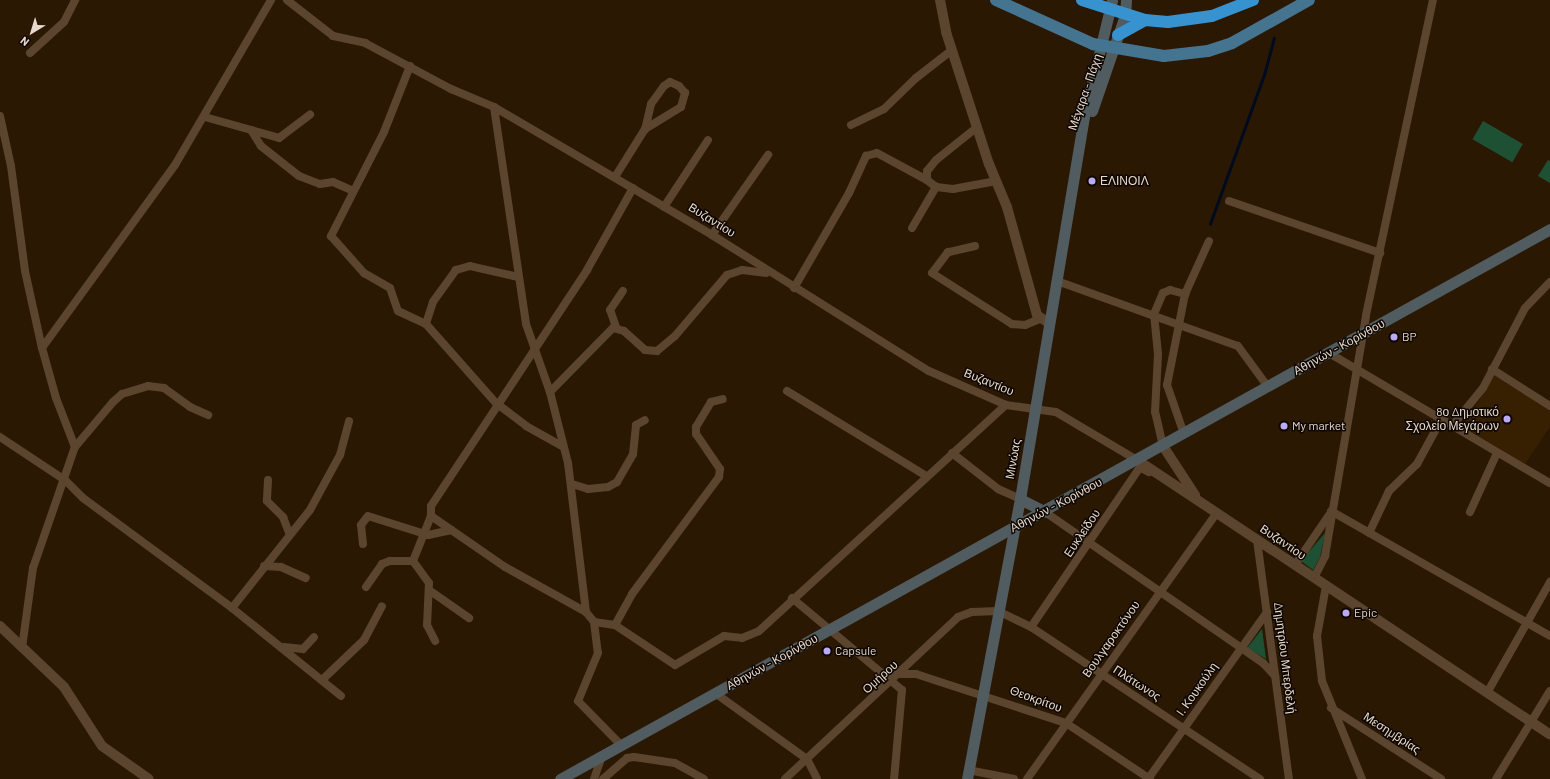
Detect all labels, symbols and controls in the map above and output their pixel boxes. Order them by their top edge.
north arrow [12,12,52,52]
text: N [17,34,31,49]
street label: Μέγαρα - Πάχη [1065,52,1105,132]
place label: ΕΛΙΝΟΙΛ [1100,174,1149,188]
marker: ΕΛΙΝΟΙΛ [1087,176,1097,186]
street label: Βυζαντίου [686,200,738,240]
street label: Αθηνών - Κορίνθου [1291,316,1387,378]
place label: BP [1402,330,1417,344]
marker: BP [1389,332,1399,342]
street label: Βυζαντίου [962,365,1016,399]
place label: 8ο Δημοτικό Σχολείο Μεγάρων [1406,405,1499,433]
marker: 8ο Δημοτικό Σχολείο Μεγάρων [1502,414,1512,424]
place label: My market [1292,419,1345,433]
marker: My market [1279,421,1289,431]
street label: Μινώας [1002,438,1024,480]
street label: Αθηνών - Κορίνθου [1008,475,1104,535]
street label: Ευκλείδου [1061,506,1103,560]
street label: Βυζαντίου [1257,521,1309,563]
street label: Βουλγαροκτόνου [1079,598,1143,680]
street label: Δημητρίου Μπερδελή [1271,602,1299,714]
place label: Epic [1354,606,1377,620]
marker: Epic [1341,608,1351,618]
street label: Αθηνών - Κορίνθου [724,631,820,693]
place label: Capsule [835,644,876,658]
marker: Capsule [822,646,832,656]
street label: Ομήρου [859,657,901,697]
street label: Ι. Κουκούλη [1173,660,1221,718]
street label: Πλάτωνος [1111,662,1163,704]
street label: Θεοκρίτου [1008,683,1064,715]
street label: Μεσημβρίας [1361,709,1423,757]

